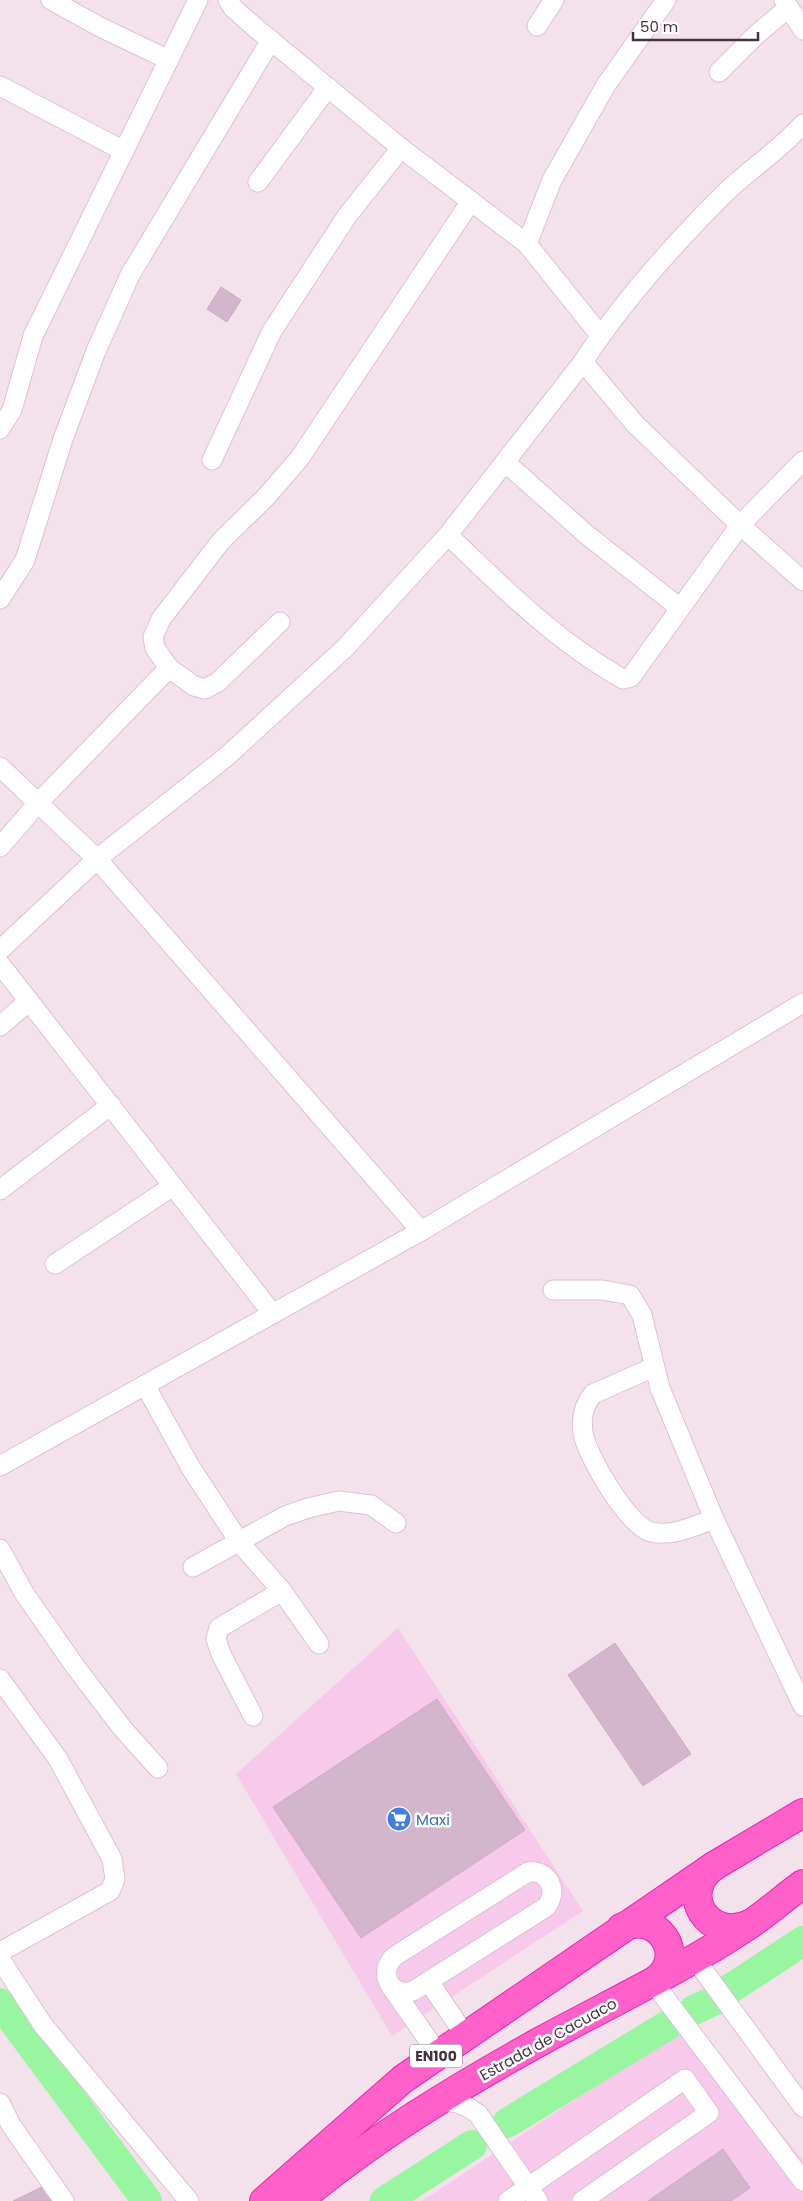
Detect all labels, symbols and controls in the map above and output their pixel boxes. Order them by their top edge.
scale bar [633,10,758,42]
text: 50 m [640,16,678,37]
supermarket icon: Maxi [386,1806,412,1832]
place label: Maxi [416,1809,450,1830]
street label: Estrada de Cacuaco [476,1993,620,2085]
road number: EN100 [410,2044,462,2068]

